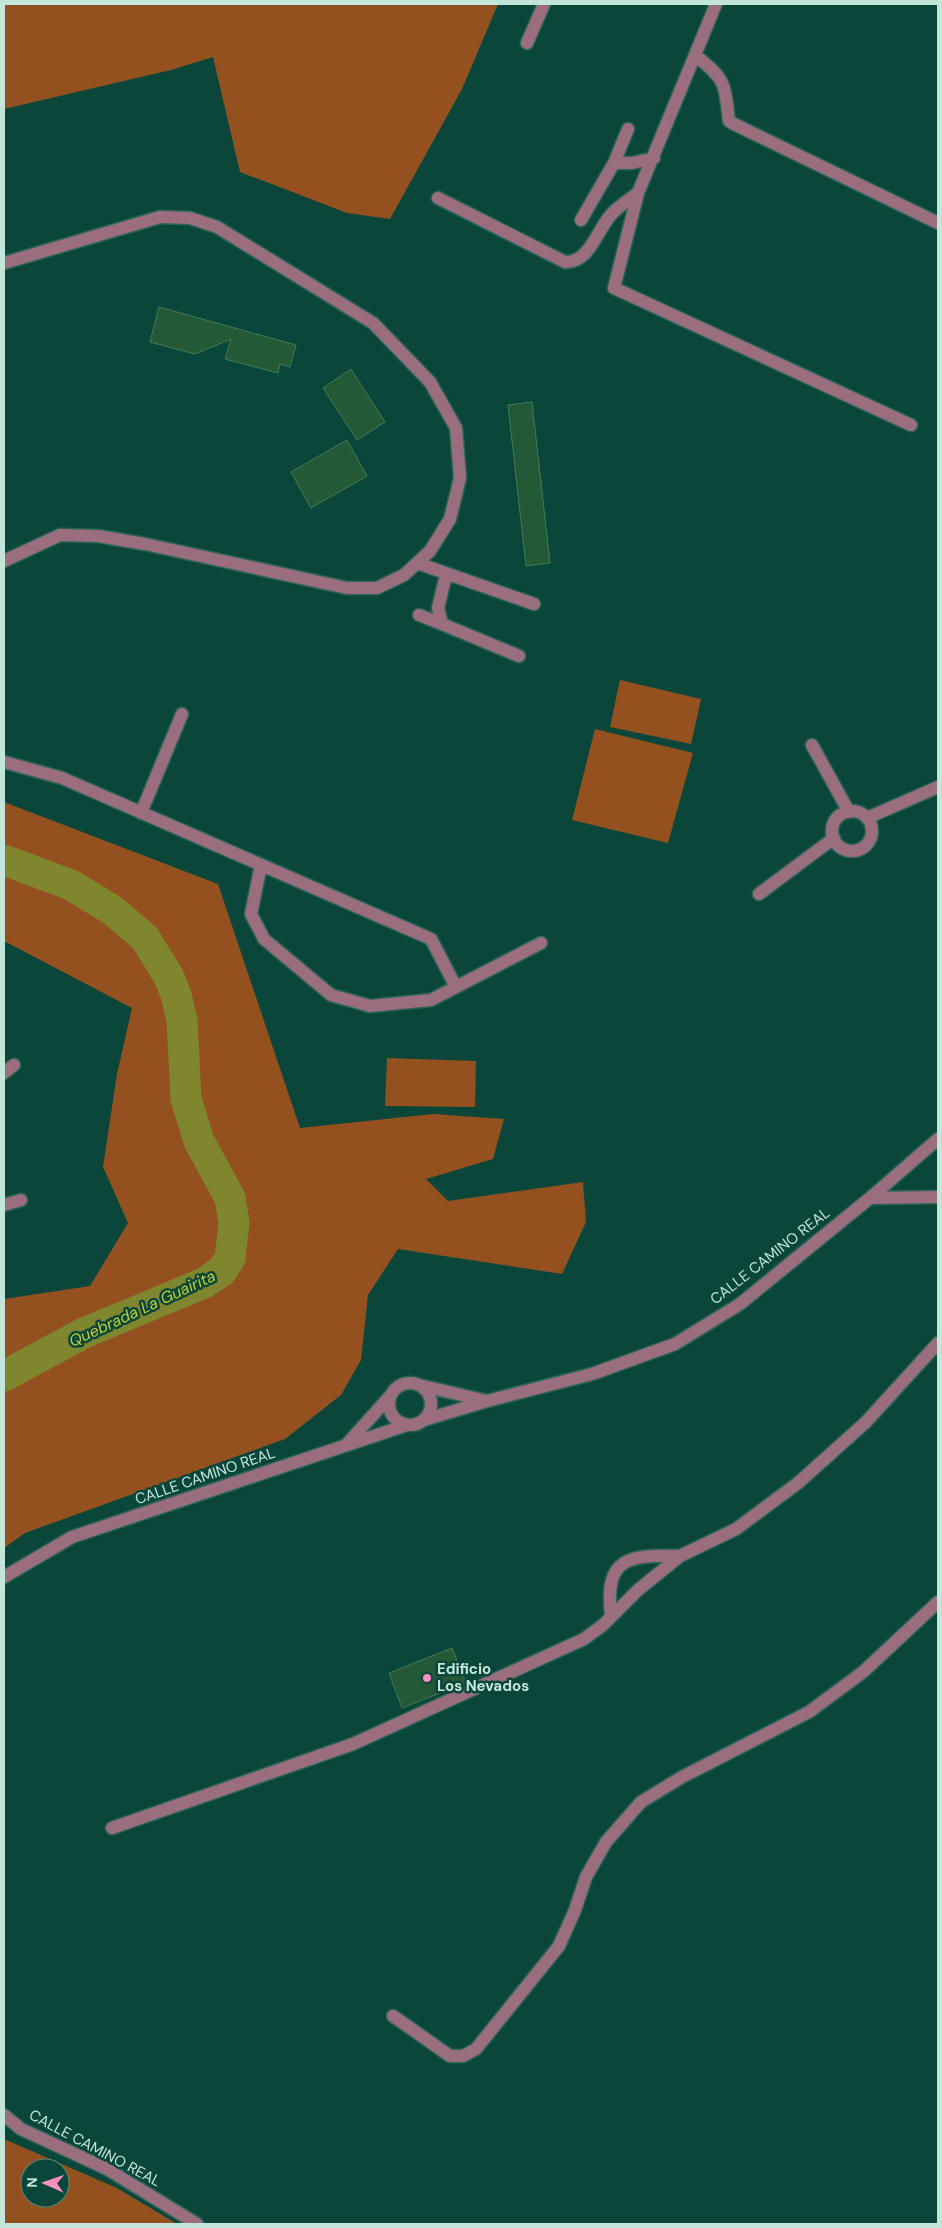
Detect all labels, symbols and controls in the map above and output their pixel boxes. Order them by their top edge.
street label: CALLE CAMINO REAL [706,1203,834,1309]
water label: Quebrada La Guairita [66,1265,219,1352]
street label: CALLE CAMINO REAL [132,1443,278,1509]
place label: Edificio Los Nevados [437,1659,529,1696]
marker: Edificio Los Nevados [421,1672,433,1684]
street label: CALLE CAMINO REAL [26,2106,164,2190]
north arrow [20,2158,70,2208]

